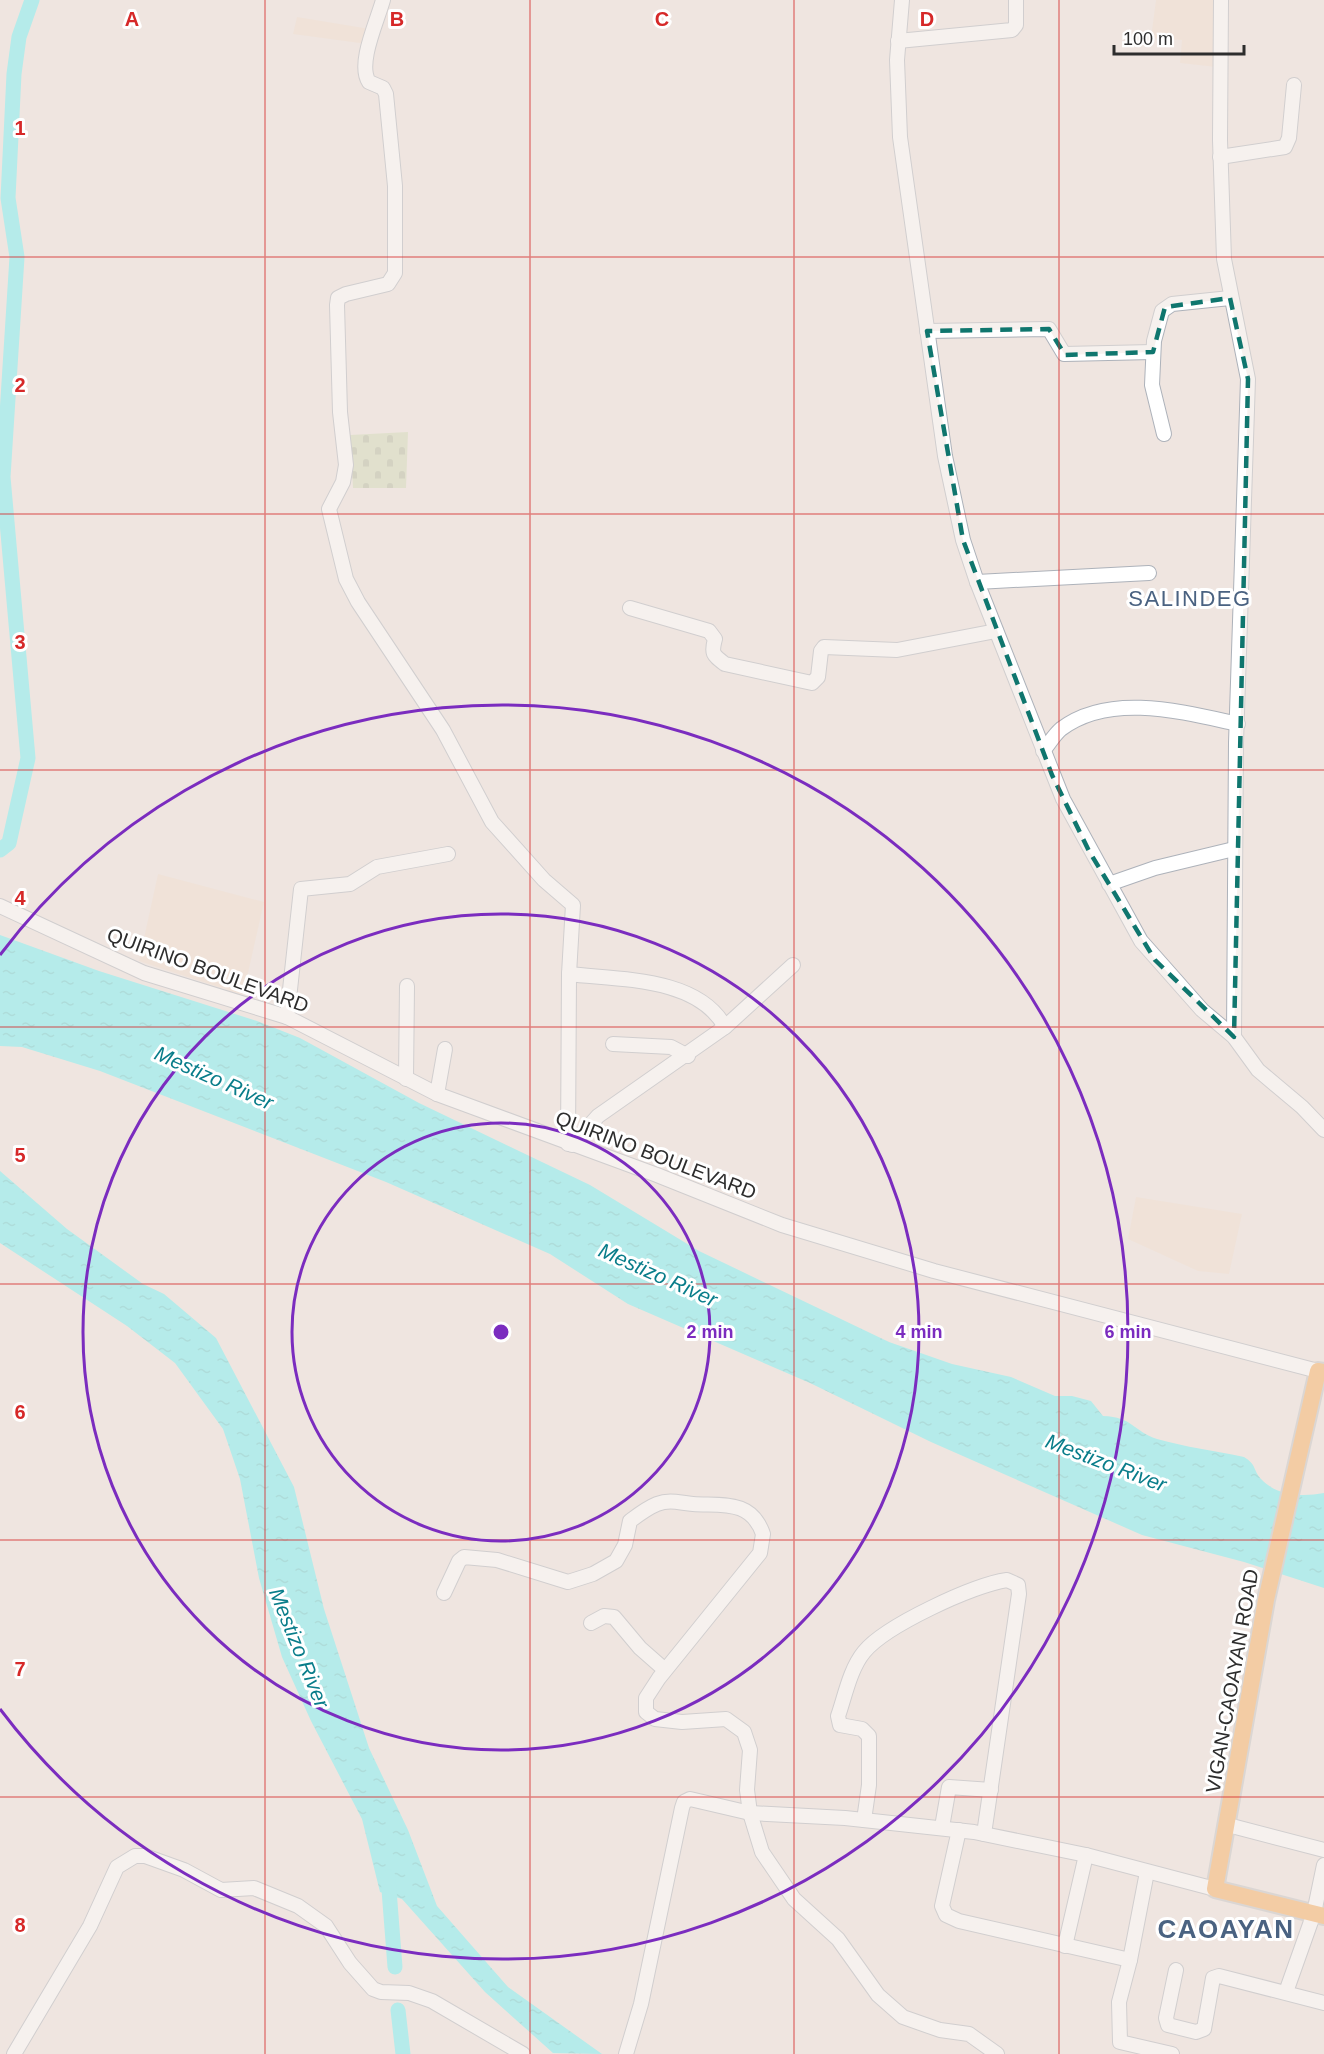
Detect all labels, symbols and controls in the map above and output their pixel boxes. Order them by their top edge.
text: A [125,8,139,30]
text: B [390,8,404,30]
text: C [655,8,669,30]
text: D [920,8,934,30]
scale bar [1114,18,1244,56]
text: 100 m [1123,29,1173,49]
text: 1 [14,117,26,139]
text: 2 [14,374,26,396]
district label: SALINDEG [1128,586,1252,611]
text: 3 [14,631,26,653]
text: 4 [14,887,26,909]
street label: QUIRINO BOULEVARD [104,923,312,1017]
water label: Mestizo River [151,1041,278,1114]
street label: QUIRINO BOULEVARD [553,1107,759,1203]
text: 5 [14,1144,26,1166]
water label: Mestizo River [595,1238,722,1311]
centre of rings [491,1322,511,1342]
text: 2 min [686,1322,734,1342]
text: 4 min [895,1322,943,1342]
text: 6 min [1104,1322,1152,1342]
text: 6 [14,1401,26,1423]
water label: Mestizo River [1043,1429,1171,1496]
street label: VIGAN-CAOAYAN ROAD [1201,1567,1263,1795]
water label: Mestizo River [265,1585,334,1712]
text: 7 [14,1658,26,1680]
text: 8 [14,1914,26,1936]
district label: CAOAYAN [1157,1914,1295,1944]

